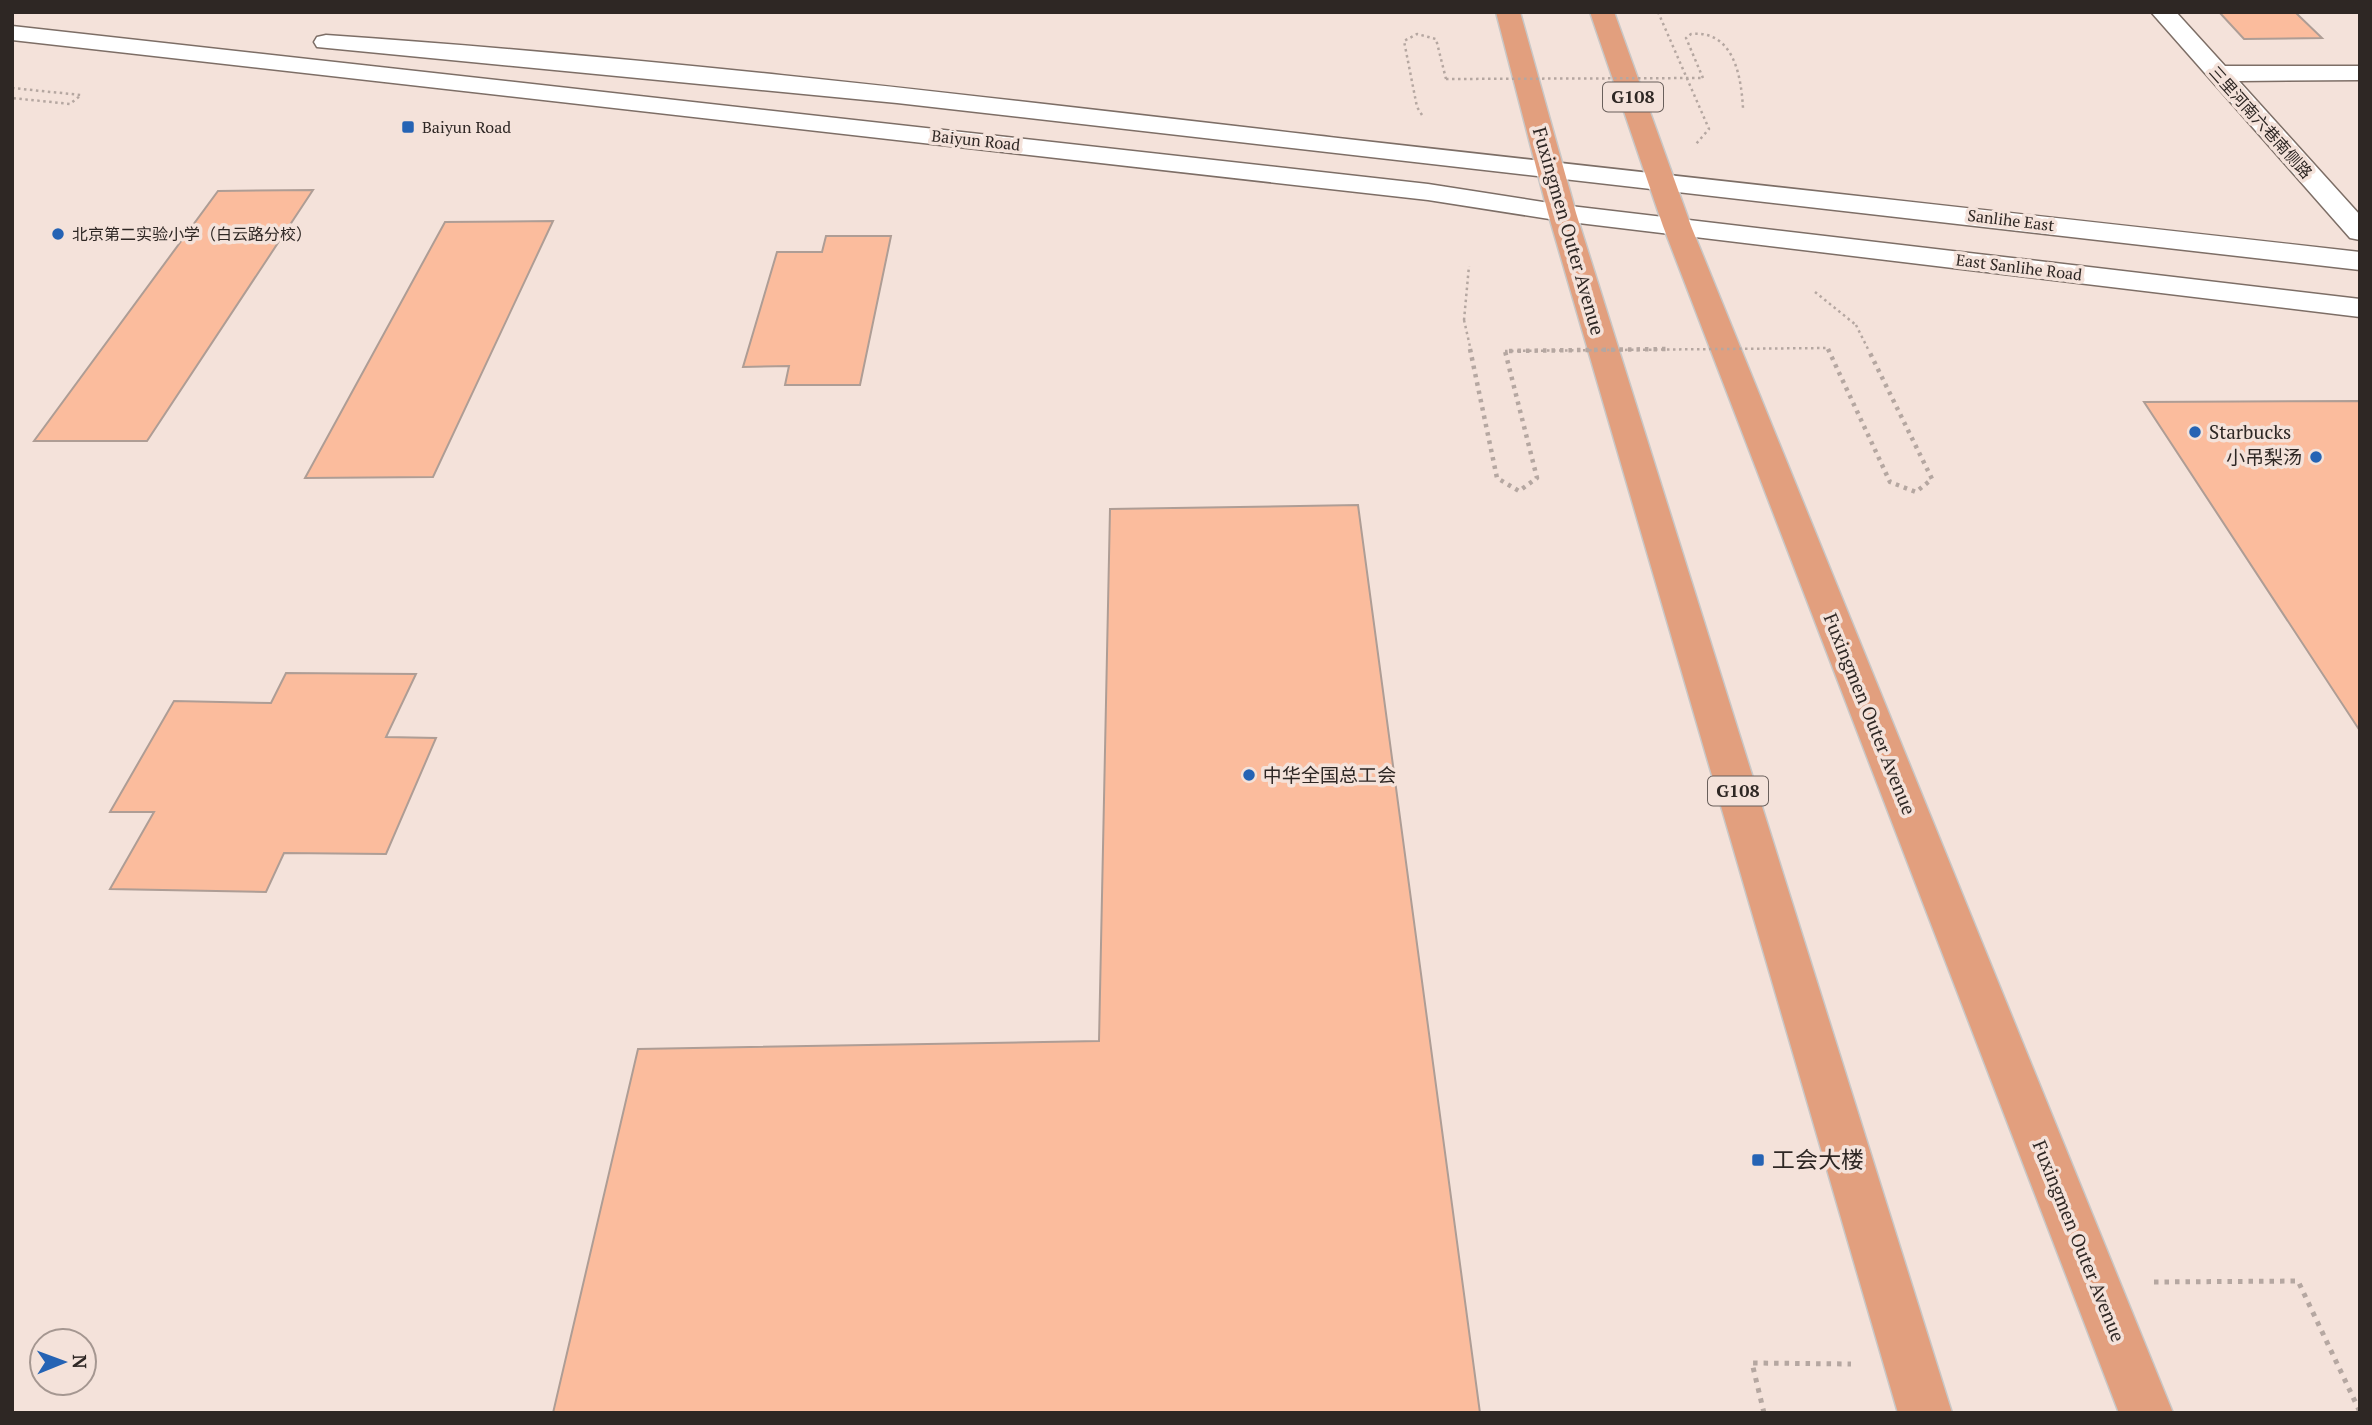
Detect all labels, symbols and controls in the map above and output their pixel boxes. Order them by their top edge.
street label: 三里河南六巷南侧路 [2205,61,2317,183]
road number: G108 [1603,82,1663,112]
place label: Baiyun Road [422,116,511,138]
marker: Baiyun Road [400,119,416,135]
street label: Baiyun Road [931,124,1022,156]
street label: Fuxingmen Outer Avenue [1528,124,1611,338]
street label: Sanlihe East [1966,204,2056,236]
place label: 北京第二实验小学（白云路分校） [72,223,312,245]
marker: 北京第二实验小学（白云路分校） [50,226,66,242]
street label: East Sanlihe Road [1955,248,2083,286]
place label: Starbucks [2209,419,2291,444]
marker: Starbucks [2187,424,2203,440]
place label: 小吊梨汤 [2226,444,2302,469]
marker: 小吊梨汤 [2308,449,2324,465]
street label: Fuxingmen Outer Avenue [1819,609,1922,818]
place label: 中华全国总工会 [1263,762,1396,787]
marker: 中华全国总工会 [1241,767,1257,783]
road number: G108 [1708,776,1768,806]
street label: Fuxingmen Outer Avenue [2028,1136,2131,1345]
place label: 工会大楼 [1772,1144,1864,1175]
marker: 工会大楼 [1750,1152,1766,1168]
north arrow [28,1327,98,1397]
text: N [68,1354,93,1370]

